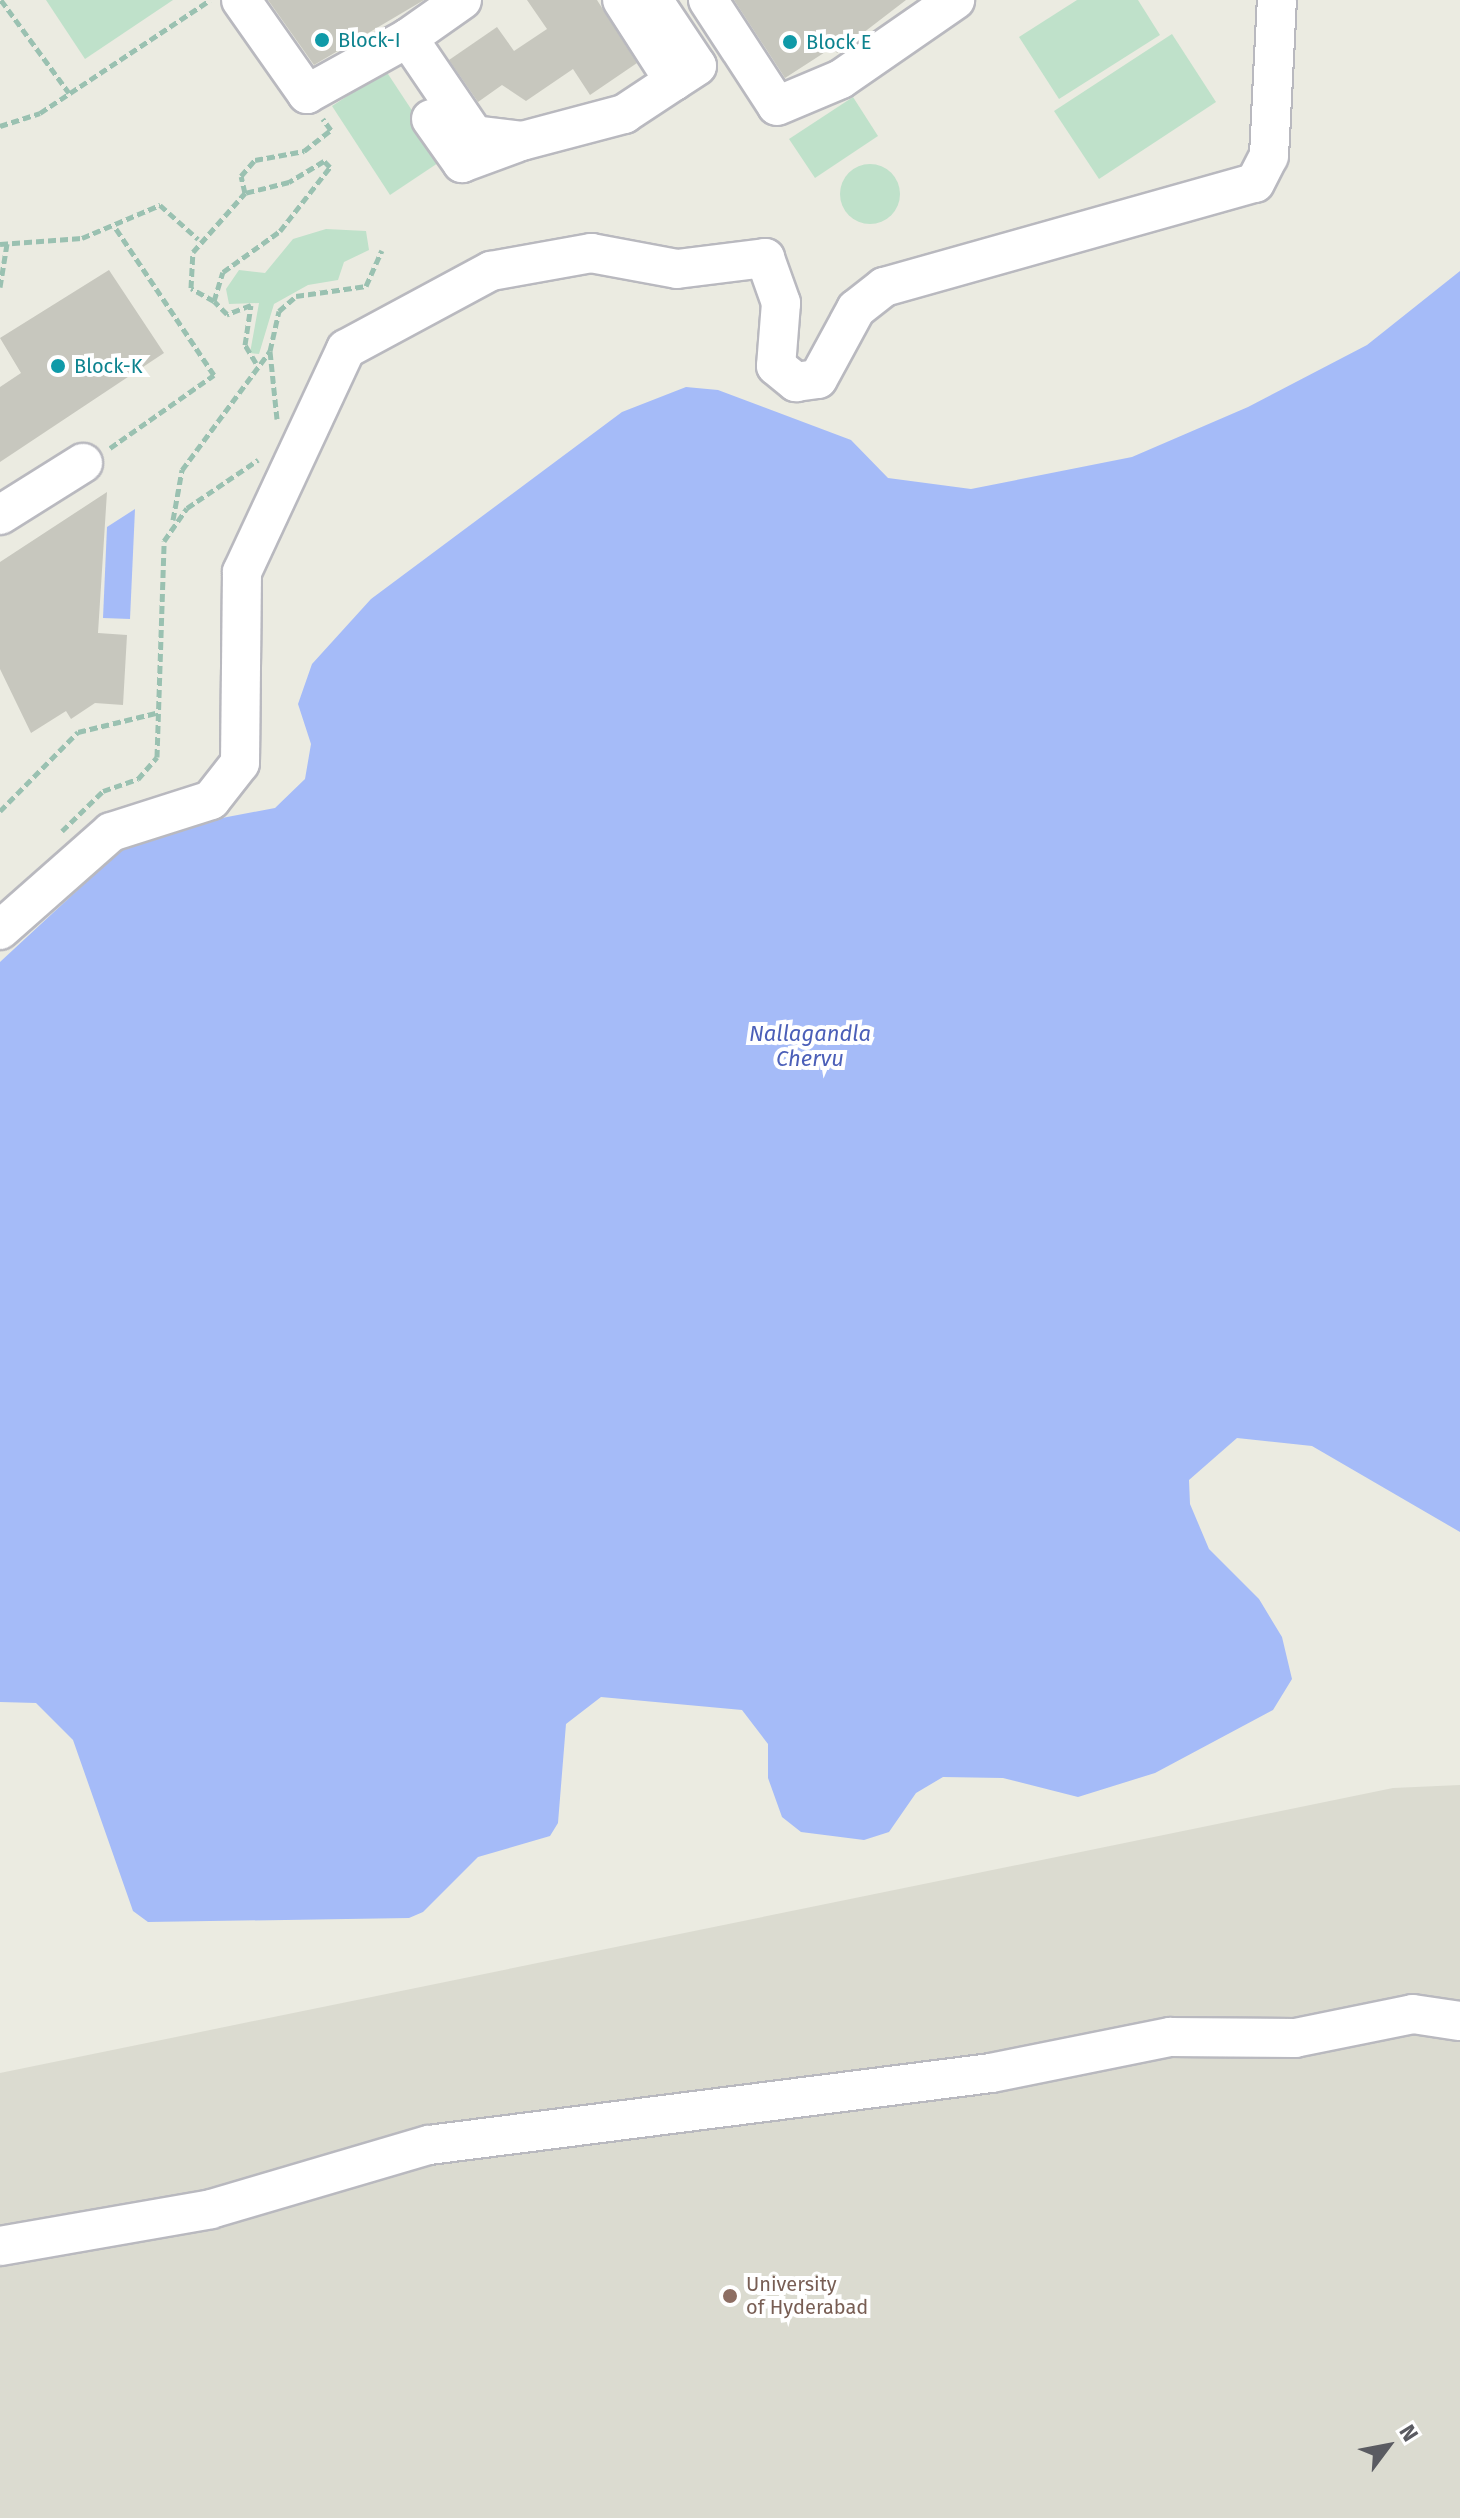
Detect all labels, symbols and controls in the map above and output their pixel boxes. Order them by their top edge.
place label: Block-I [338,28,401,52]
place label: Block E [806,30,871,54]
marker: Block-I [313,31,331,49]
marker: Block E [781,33,799,51]
place label: Block-K [74,354,143,378]
marker: Block-K [49,357,67,375]
water label: Nallagandla Chervu [749,1020,871,1072]
place label: University of Hyderabad [746,2272,868,2319]
marker: University of Hyderabad [721,2287,739,2305]
north arrow [1348,2406,1428,2486]
text: N [1393,2420,1424,2446]

